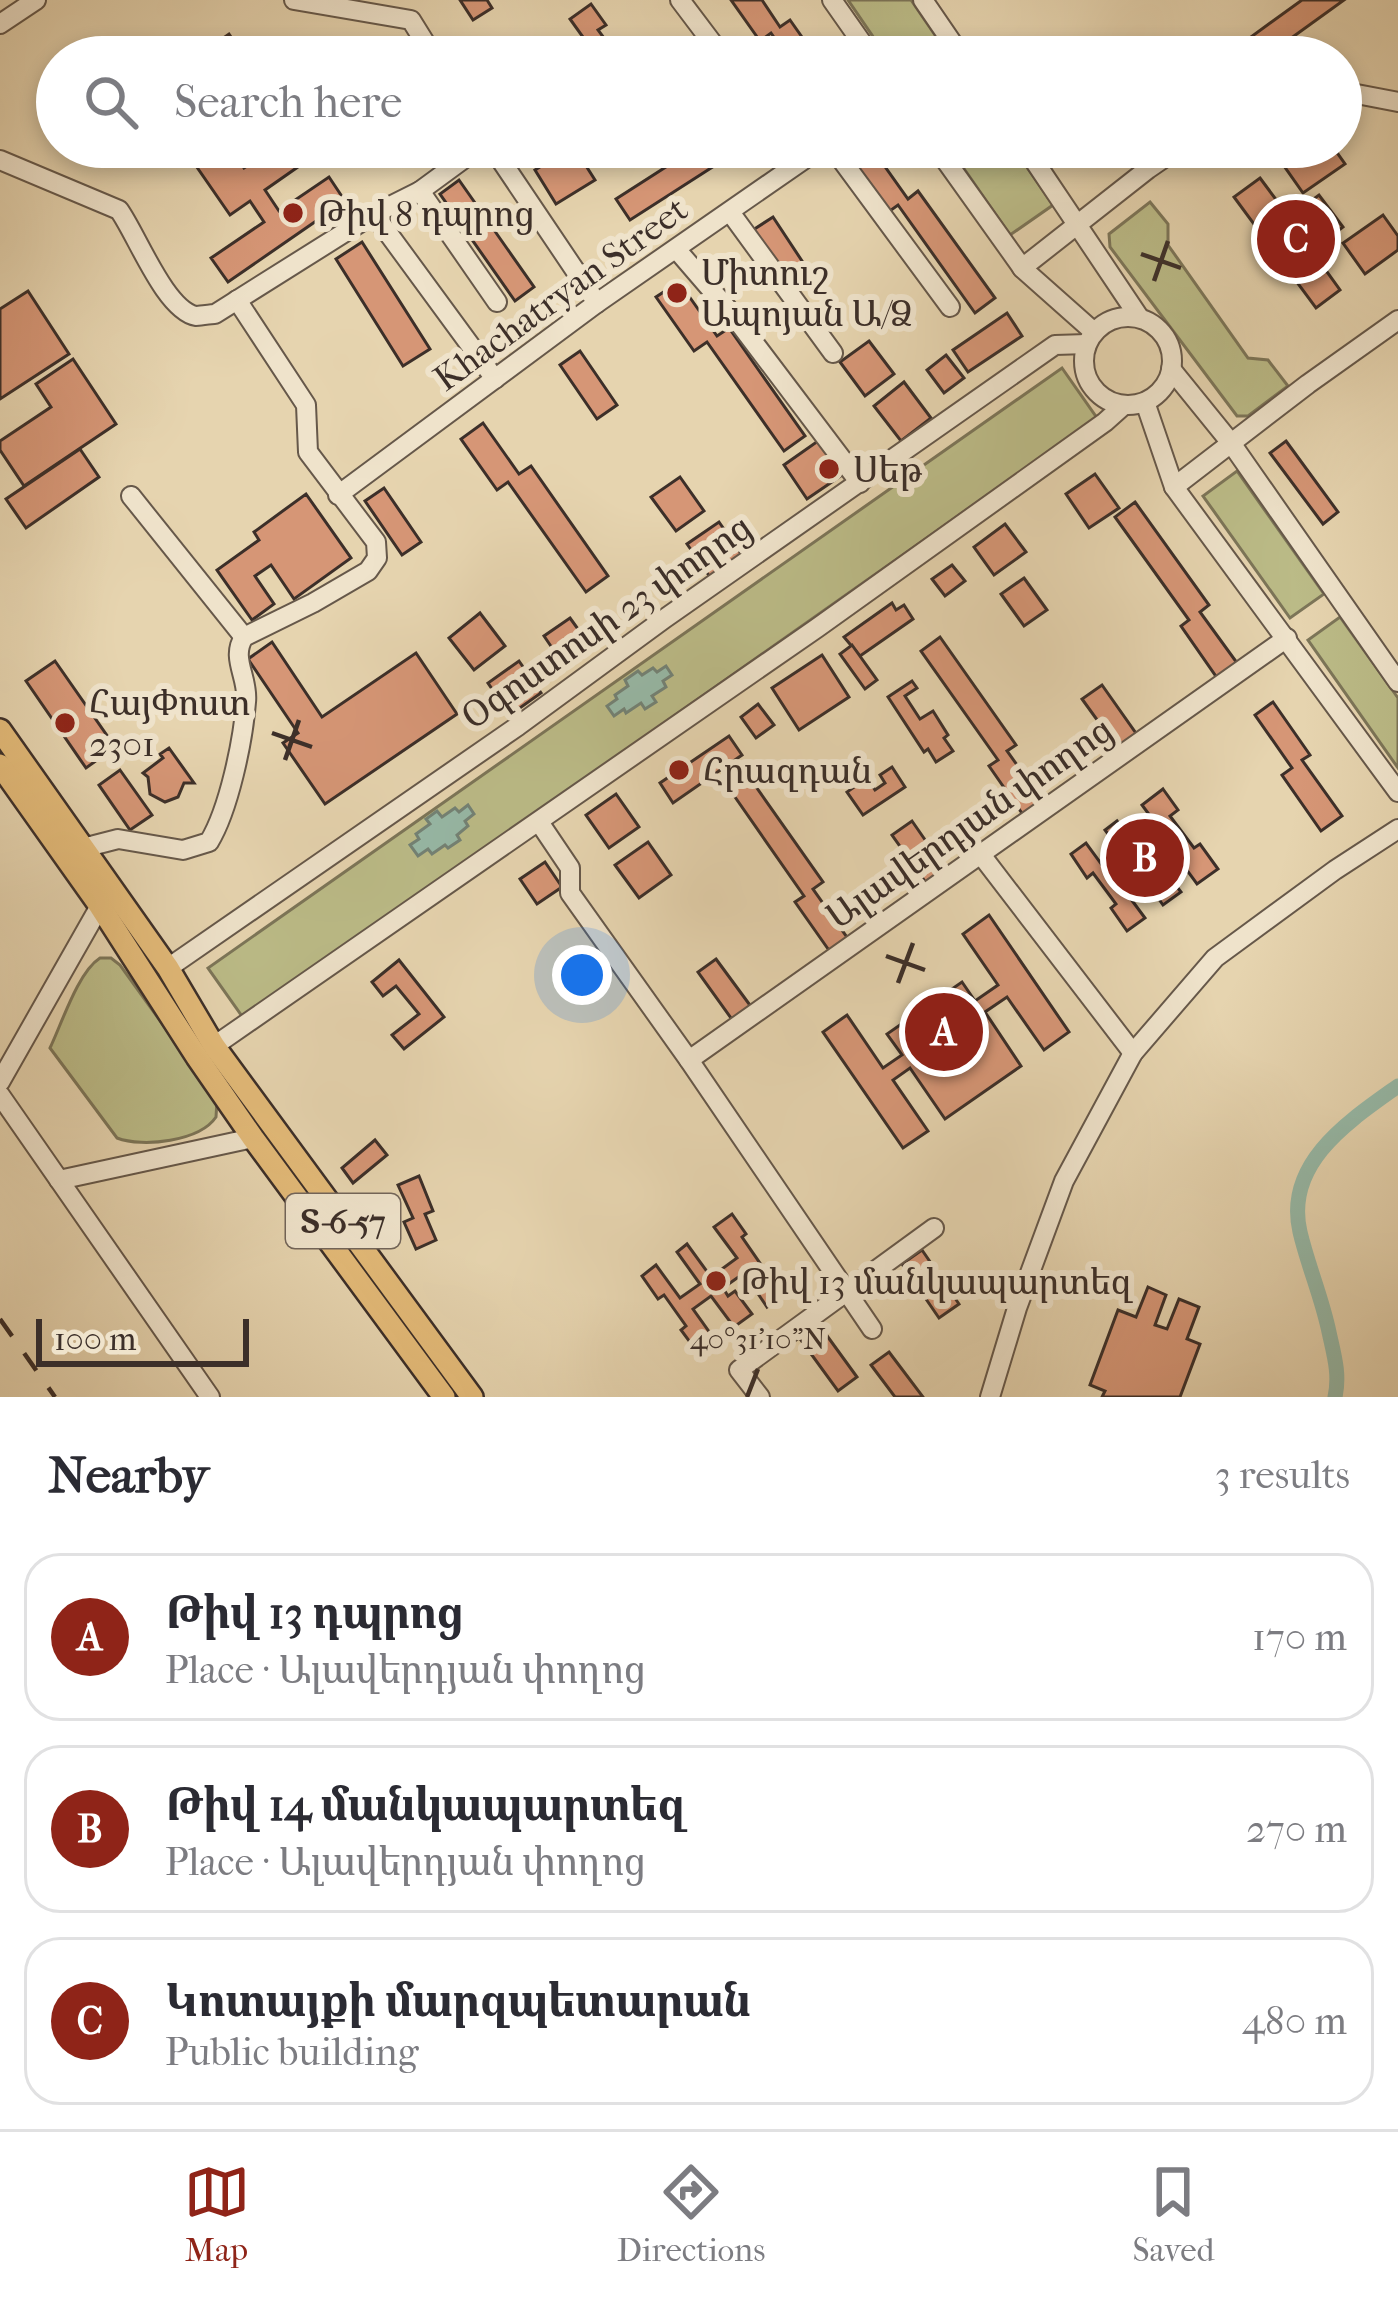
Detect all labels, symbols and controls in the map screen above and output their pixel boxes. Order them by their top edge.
search box [36,36,1362,168]
icon: search [78,69,144,135]
text: Search here [174,76,402,129]
street label: Khachatryan Street [426,188,696,400]
place label: Թիվ 8 դպրոց [317,193,534,235]
pin: C [1257,194,1335,284]
marker: Թիվ 8 դպրոց [280,200,306,226]
place label: Միտուշ Ապոյան Ա/Ձ [701,252,913,335]
marker: Միտուշ Ապոյան Ա/Ձ [664,280,690,306]
place label: Սեթ [853,449,923,491]
marker: Սեթ [816,456,842,482]
street label: Օգոստոսի 23 փողոց [453,506,760,738]
place label: ՀայՓոստ 2301 [89,682,250,765]
street label: Ալավերդյան փողոց [819,708,1121,937]
marker: ՀայՓոստ 2301 [52,710,78,736]
place label: Հրազդան [703,750,872,792]
marker: Հրազդան [666,757,692,783]
pin: B [1106,813,1184,903]
your location [552,945,612,1005]
pin: A [905,987,983,1077]
road number: Տ-6-57 [286,1194,400,1248]
place label: Թիվ 13 մանկապարտեզ [740,1261,1134,1303]
marker: Թիվ 13 մանկապարտեզ [703,1268,729,1294]
scale bar [36,1313,249,1366]
text: 100 m [54,1320,137,1359]
text: 40°31'10"N [690,1322,826,1357]
text: Nearby [48,1445,209,1505]
text: 3 results [1215,1452,1350,1498]
text: Թիվ 13 դպրոց [165,1587,464,1640]
text: A [77,1614,103,1660]
text: 170 m [1252,1614,1347,1660]
text: Place · Ալավերդյան փողոց [165,1647,646,1693]
text: Թիվ 14 մանկապարտեզ [165,1779,686,1832]
text: B [77,1806,103,1852]
text: 270 m [1246,1806,1347,1852]
text: Place · Ալավերդյան փողոց [165,1839,646,1885]
text: Կոտայքի մարզպետարան [165,1975,751,2028]
text: C [77,1998,103,2044]
text: 480 m [1242,1998,1347,2044]
text: Public building [165,2029,419,2075]
tab: Map [184,2159,250,2270]
tab: Directions [617,2159,765,2270]
tab: Saved [1133,2159,1214,2270]

